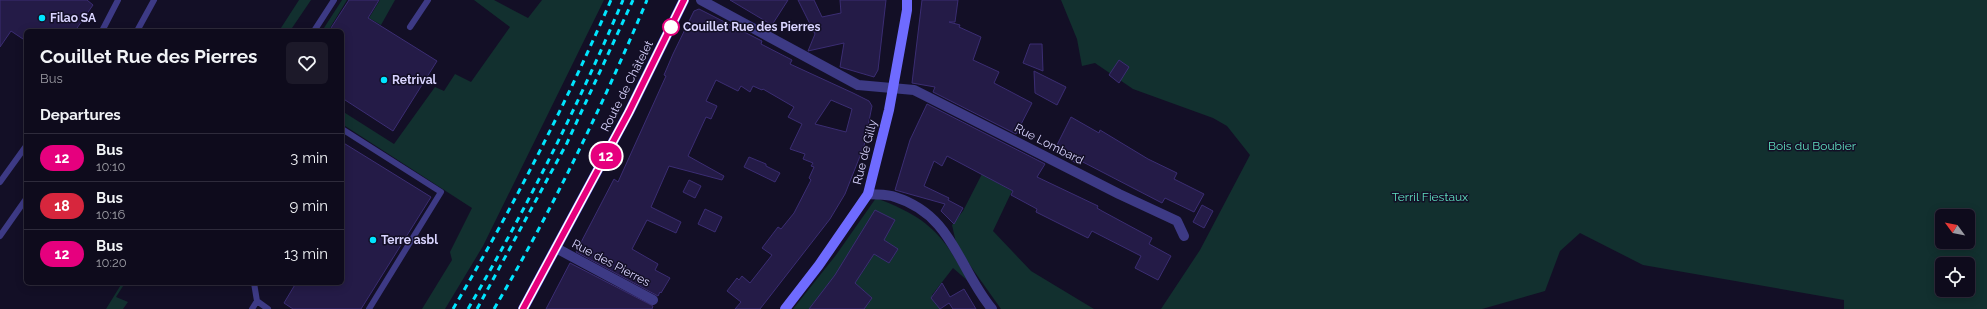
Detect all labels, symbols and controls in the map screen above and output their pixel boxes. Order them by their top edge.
place label: Filao SA [50,11,97,25]
marker: Filao SA [37,13,47,23]
marker: Couillet Rue des Pierres [662,18,680,36]
place label: Couillet Rue des Pierres [683,20,820,34]
street label: Route de Châtelet [598,38,656,134]
button: heart [286,42,328,84]
text: Couillet Rue des Pierres [40,45,257,67]
text: Bus [40,71,63,86]
place label: Retrival [392,73,437,87]
marker: Retrival [379,75,389,85]
text: Departures [40,106,121,124]
street label: Rue de Gilly [850,118,880,186]
street label: Rue Lombard [1012,121,1086,167]
park label: Bois du Boubier [1768,139,1857,153]
text: Bus [96,141,123,159]
line badge: 12 [588,143,624,169]
text: 12 [599,148,613,164]
text: 3 min [290,149,328,167]
text: 12 [55,150,69,166]
text: 10:10 [96,159,125,174]
text: Bus [96,189,123,207]
park label: Terril Fiestaux [1392,190,1468,204]
text: 9 min [290,197,328,215]
text: 18 [54,198,70,214]
text: 10:16 [96,207,125,222]
north arrow [1935,209,1975,249]
map controls [1935,209,1975,297]
place label: Terre asbl [381,233,438,247]
marker: Terre asbl [368,235,378,245]
text: Bus [96,237,123,255]
street label: Rue des Pierres [570,237,653,290]
text: 13 min [284,245,328,263]
text: 12 [55,246,69,262]
text: 10:20 [96,255,127,270]
button: locate [1935,257,1975,297]

